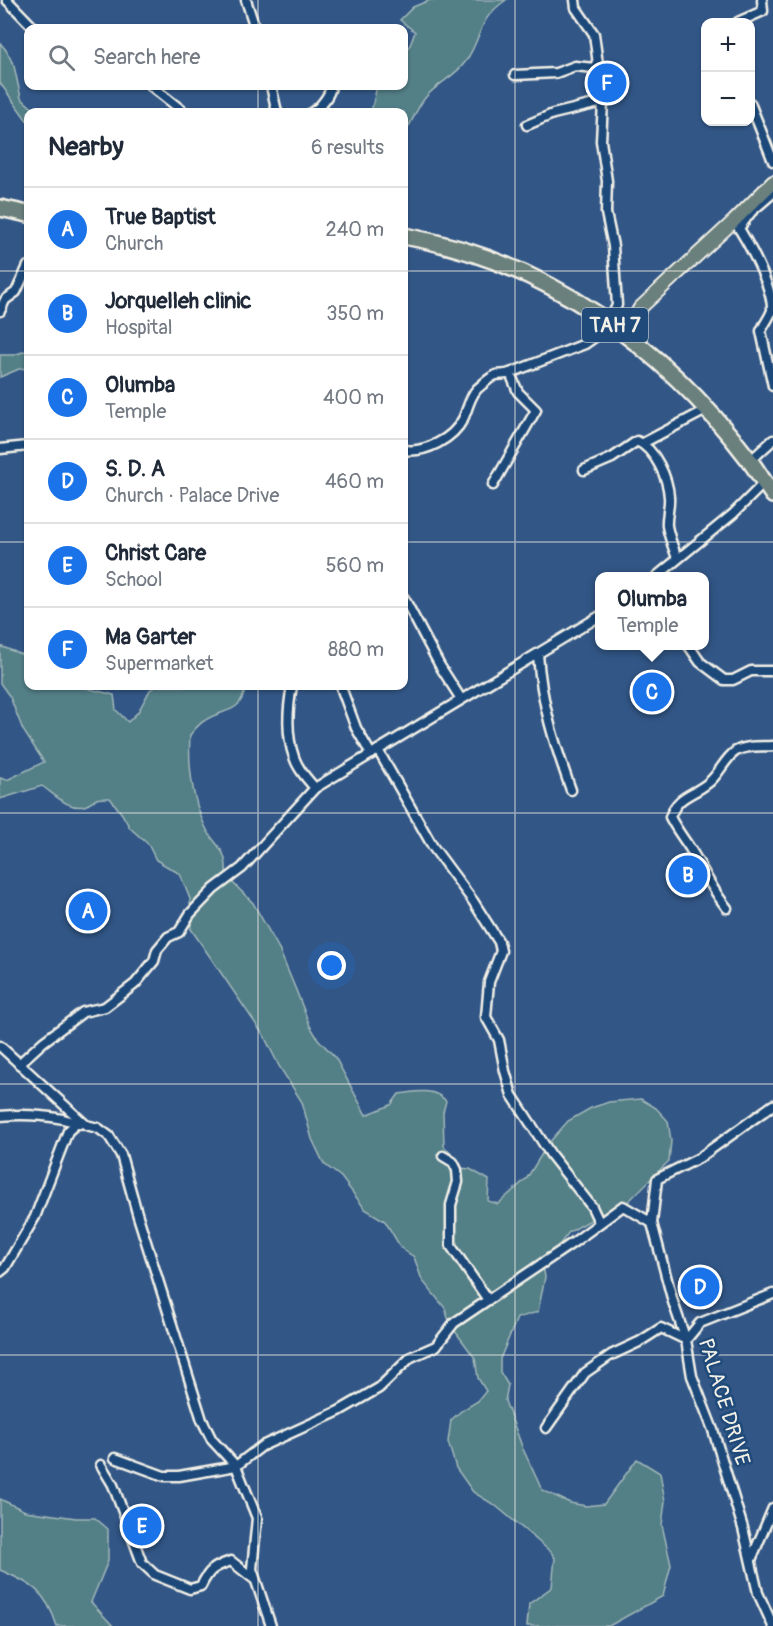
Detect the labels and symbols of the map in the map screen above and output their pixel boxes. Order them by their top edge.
pin: F [588,60,626,106]
road number: TAH 7 [582,308,648,342]
pin: C [632,670,672,714]
pin: B [668,852,708,898]
pin: A [68,888,107,934]
your location [317,951,346,980]
pin: D [680,1264,720,1310]
street label: PALACE DRIVE [692,1335,756,1469]
pin: E [122,1504,162,1549]

